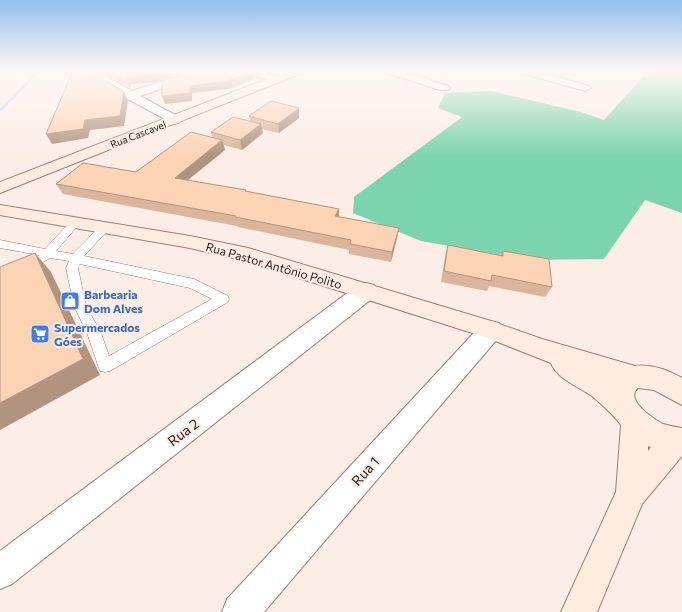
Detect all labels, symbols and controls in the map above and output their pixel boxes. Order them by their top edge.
street label: Rua Cascavel [108,118,168,150]
street label: Rua Pastor Antônio Polito [204,239,344,291]
place label: Barbearia Dom Alves [84,287,143,315]
shop icon: Barbearia Dom Alves [59,290,81,312]
place label: Supermercados Góes [54,320,140,348]
supermarket icon: Supermercados Góes [29,323,51,345]
street label: Rua 2 [164,415,202,449]
street label: Rua 1 [348,453,382,489]

